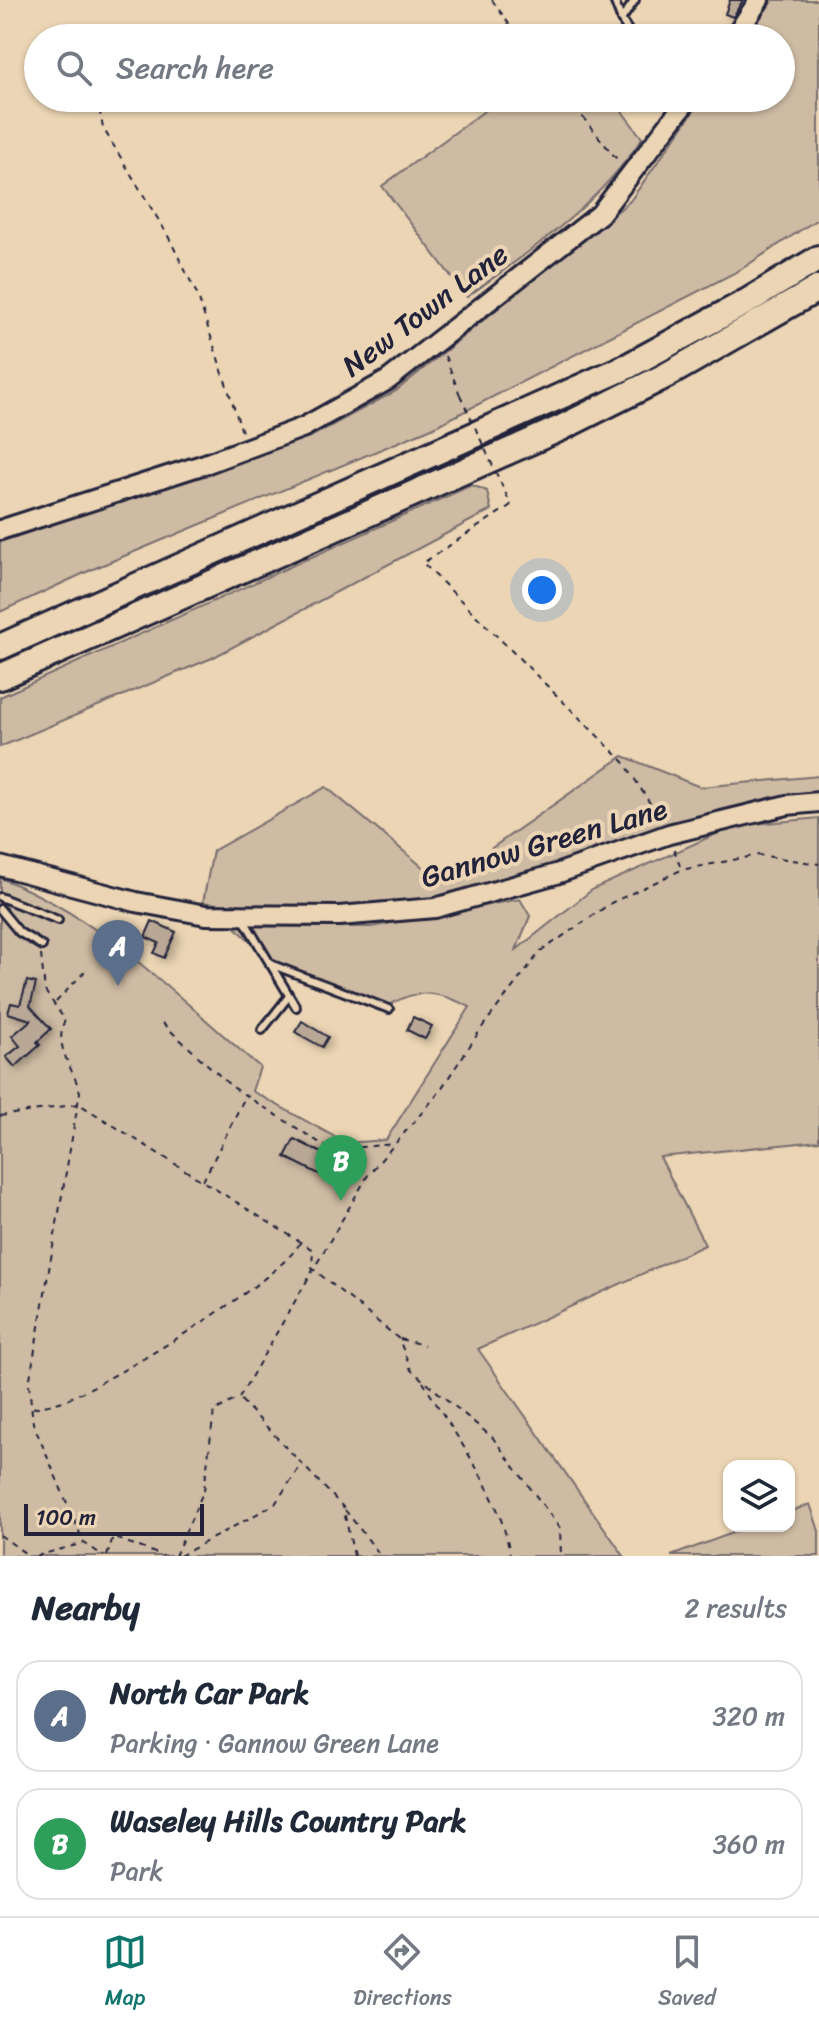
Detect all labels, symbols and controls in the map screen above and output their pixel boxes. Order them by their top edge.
search box [24,24,795,112]
text: Search here [116,41,274,95]
icon: search [52,46,96,90]
street label: New Town Lane [329,229,521,391]
your location [522,570,562,610]
street label: Gannow Green Lane [414,782,674,904]
pin: A [92,920,144,986]
pin: B [315,1135,367,1201]
map controls [723,1460,795,1532]
button: layers [723,1460,795,1532]
text: 100 m [36,1498,96,1537]
scale bar [24,1500,204,1536]
text: Nearby [32,1578,140,1638]
text: 2 results [685,1585,787,1631]
text: North Car Park [110,1666,309,1720]
text: A [51,1693,69,1739]
text: 320 m [713,1693,785,1739]
text: Parking · Gannow Green Lane [110,1720,439,1766]
text: Waseley Hills Country Park [110,1794,467,1848]
text: B [52,1821,68,1867]
text: 360 m [713,1821,785,1867]
text: Park [110,1848,163,1894]
tab: Map [103,1930,147,2017]
tab: Directions [353,1930,452,2017]
tab: Saved [658,1930,716,2017]

